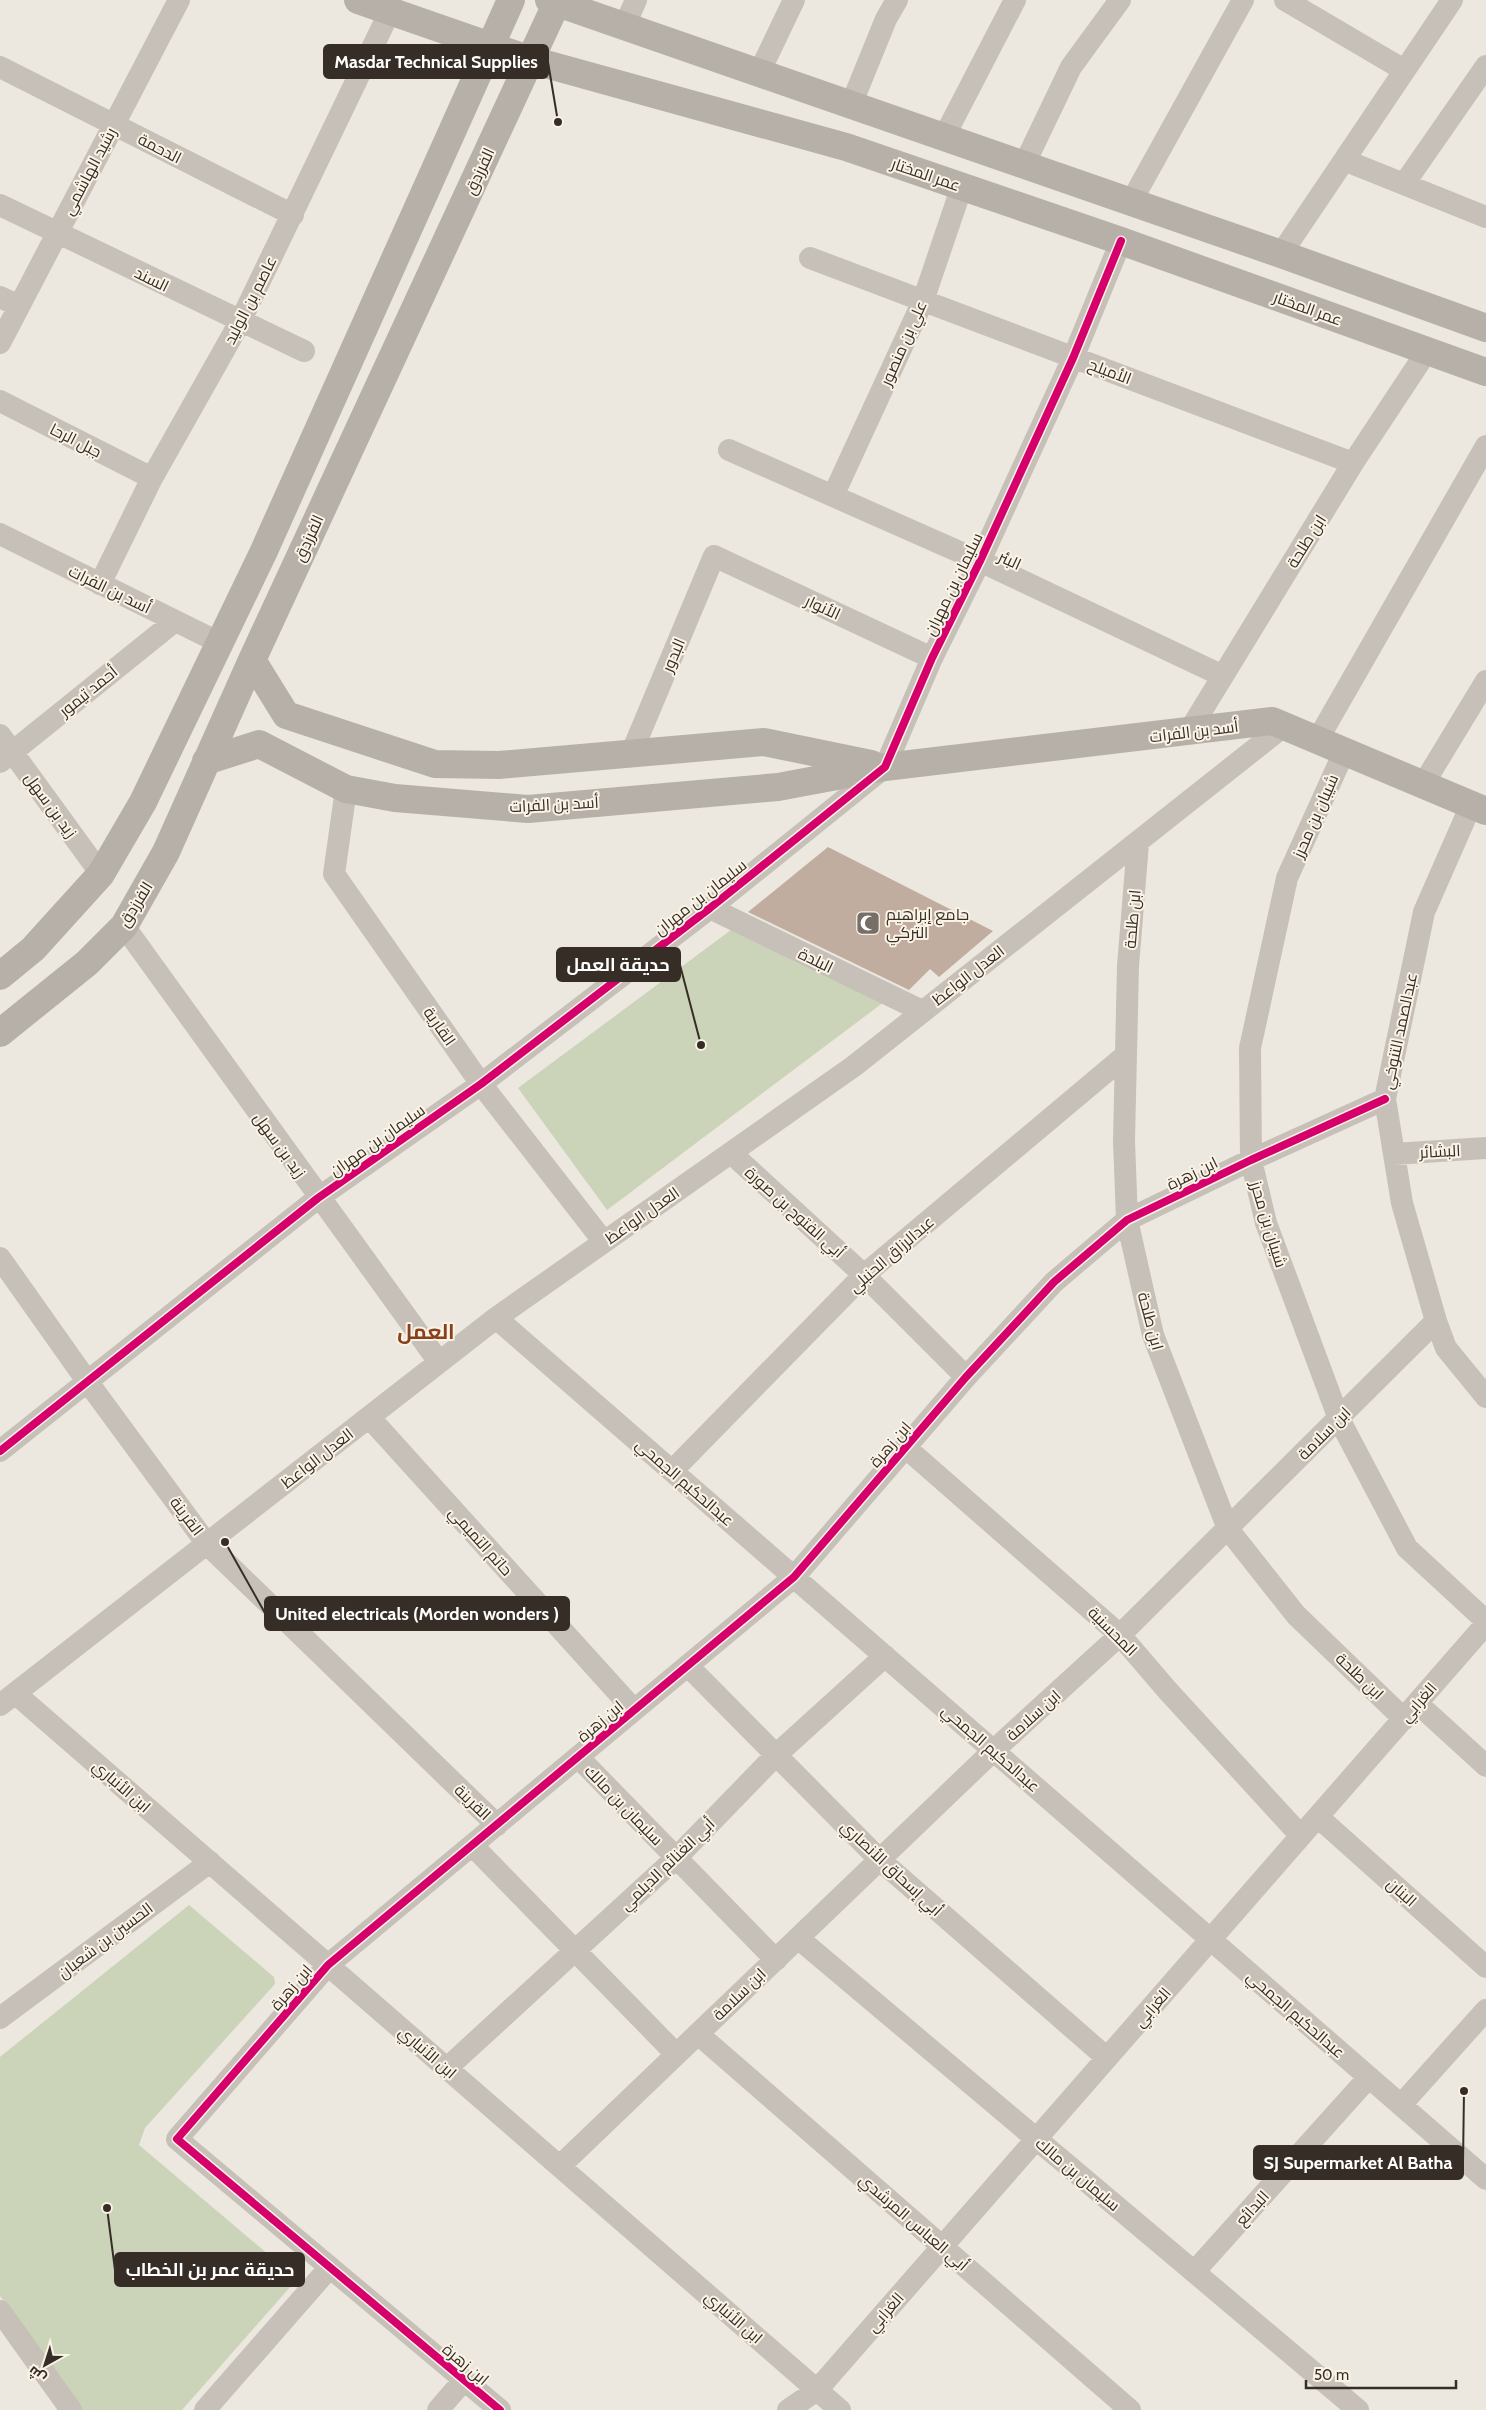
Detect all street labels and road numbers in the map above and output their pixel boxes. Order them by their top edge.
street label: رشيد الهاشمي [58,124,124,220]
street label: الدحمة [135,129,185,167]
street label: الفرزدق [460,145,499,198]
street label: عمر المختار [888,154,963,195]
street label: عاصم بن الوليد [220,253,283,348]
street label: السند [132,263,172,296]
street label: عمر المختار [1270,287,1345,330]
street label: علي بن منصور [876,298,934,391]
street label: الأميلح [1085,355,1134,390]
street label: جبل الرحا [46,419,105,462]
street label: ابن طلحة [1283,511,1331,572]
street label: الفرزدق [289,512,328,565]
street label: سليمان بن مهران [920,530,987,639]
street label: البئر [994,547,1024,574]
street label: أسد بن الفرات [65,561,154,618]
street label: الأنوار [801,591,843,624]
street label: البدور [658,635,689,676]
street label: أحمد تيمور [55,662,121,721]
street label: أسد بن الفرات [1149,717,1240,747]
street label: زيد بن سهل [20,769,81,842]
street label: شيبان بن محرز [1288,771,1343,862]
street label: أسد بن الفرات [509,793,599,817]
street label: سليمان بن مهران [650,855,751,940]
street label: الفرزدق [114,878,157,931]
street label: ابن طلحة [1120,889,1146,949]
street label: العدل الواعظ [929,941,1009,1010]
street label: البلدة [795,944,836,977]
street label: عبدالصمد التنوخي [1378,971,1425,1092]
street label: القارية [420,1003,460,1049]
street label: سليمان بن مهران [326,1100,429,1181]
street label: زيد بن سهل [249,1109,310,1182]
street label: البشائر [1418,1141,1461,1162]
street label: ابن زهرة [1164,1153,1221,1195]
street label: أبي الفتوح بن صورة [738,1163,848,1265]
street label: شيبان بن محرز [1245,1178,1291,1270]
street label: العدل الواعظ [602,1183,684,1249]
street label: عبدالرزاق الحنبلي [845,1212,940,1300]
street label: ابن طلحة [1133,1290,1167,1352]
street label: ابن سلامة [1294,1403,1355,1464]
street label: ابن زهرة [865,1418,916,1472]
street label: العدل الواعظ [278,1424,358,1493]
street label: عبدالحكيم الجمحي [629,1435,737,1533]
street label: القرينة [166,1493,207,1539]
street label: حاتم التميمي [442,1503,516,1582]
street label: المحسنية [1084,1603,1141,1660]
street label: ابن طلحة [1331,1649,1387,1704]
street label: الغرابي [1396,1679,1444,1729]
street label: ابن سلامة [1002,1686,1065,1746]
street label: ابن زهرة [573,1697,628,1747]
street label: عبدالحكيم الجمحي [935,1701,1043,1799]
street label: ابن الأنباري [86,1756,154,1820]
street label: سليمان بن مالك [580,1761,667,1850]
street label: القرينة [451,1781,495,1824]
street label: أبي الغنائم الديلمي [616,1814,721,1917]
street label: أبي إسحاق الأنصاري [834,1817,946,1923]
street label: البنان [1382,1874,1420,1911]
street label: الحسين بن شعبان [54,1898,157,1983]
street label: ابن زهرة [266,1961,317,2015]
street label: ابن سلامة [709,1964,771,2025]
street label: عبدالحكيم الجمحي [1240,1967,1348,2065]
street label: الغرابي [1130,1984,1178,2034]
street label: ابن الأنباري [392,2022,460,2086]
street label: سليمان بن مالك [1031,2134,1124,2216]
street label: أبي العباس المرشدي [853,2170,972,2278]
street label: البدائع [1232,2187,1275,2231]
street label: ابن الأنباري [698,2287,766,2351]
street label: الغرابي [863,2289,911,2339]
street label: ابن زهرة [438,2340,493,2390]

